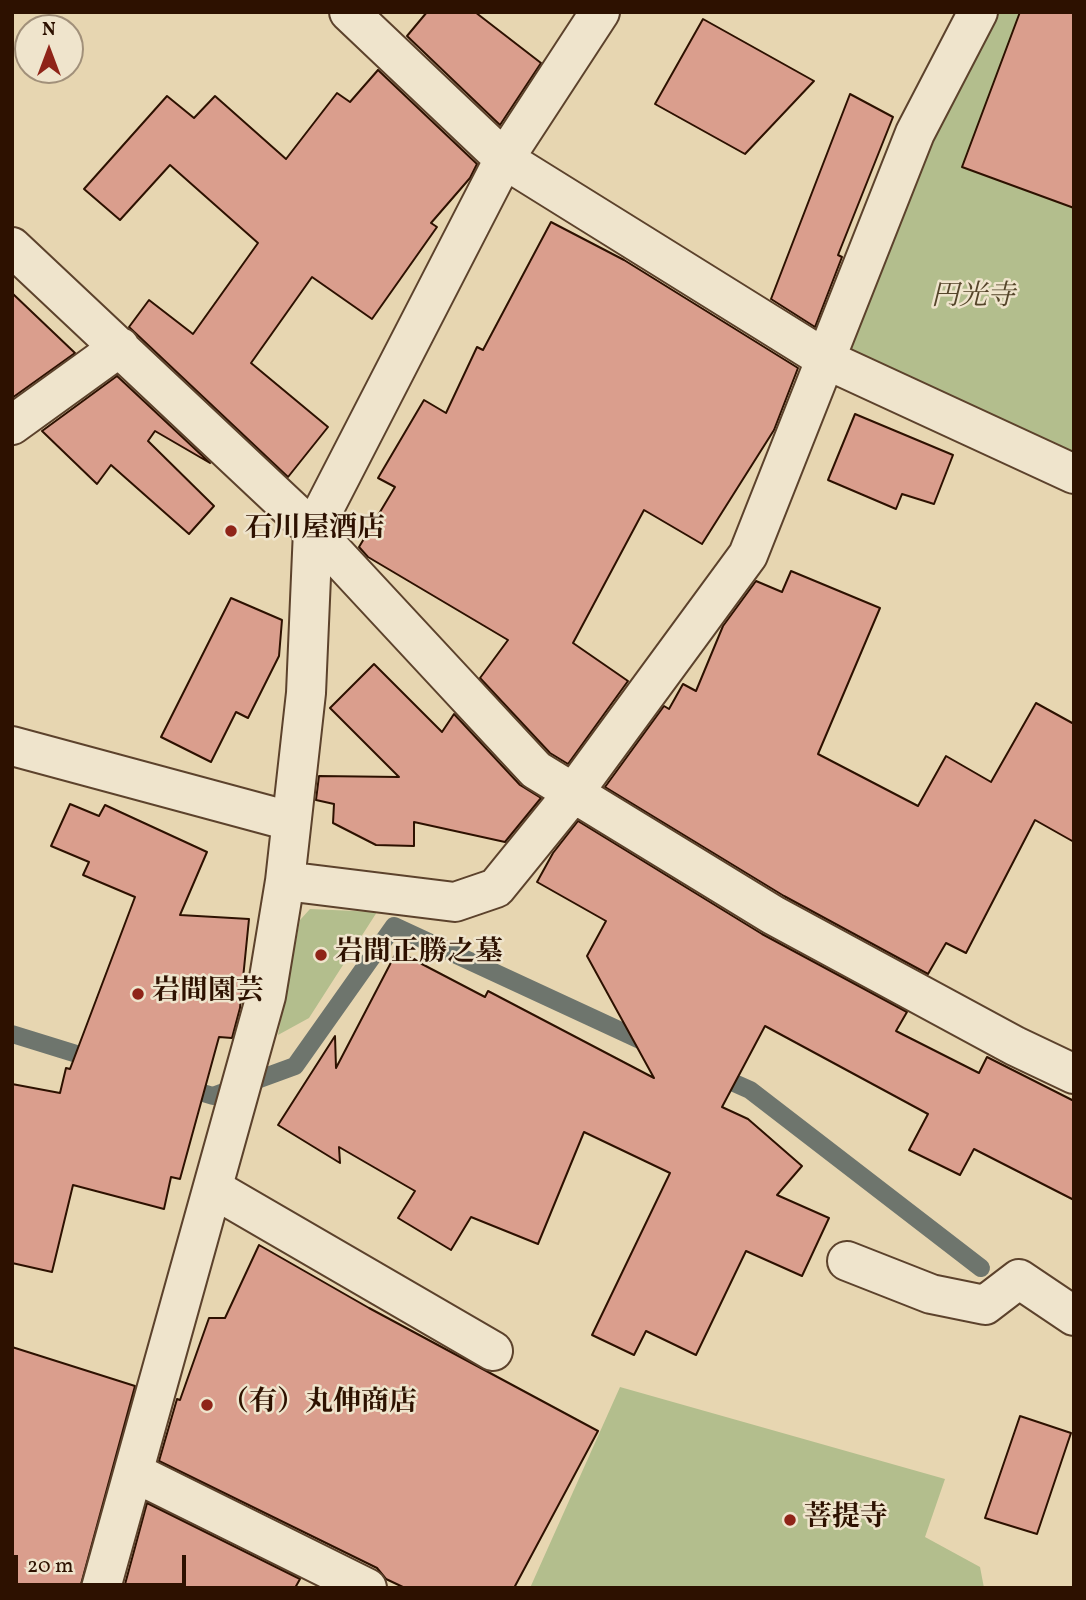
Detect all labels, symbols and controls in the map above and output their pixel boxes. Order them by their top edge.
north arrow [14,14,84,84]
text: N [42,17,56,43]
park label: 円光寺 [931,282,1015,316]
place label: 石川屋酒店 [245,514,385,548]
marker: 石川屋酒店 [223,523,239,539]
place label: 岩間正勝之墓 [335,938,503,972]
marker: 岩間正勝之墓 [313,947,329,963]
place label: 岩間園芸 [152,977,264,1011]
marker: 岩間園芸 [130,986,146,1002]
place label: （有）丸伸商店 [221,1388,417,1422]
marker: （有）丸伸商店 [199,1397,215,1413]
place label: 菩提寺 [804,1503,888,1537]
marker: 菩提寺 [782,1512,798,1528]
scale bar [18,1540,189,1584]
text: 20 m [27,1552,73,1581]

